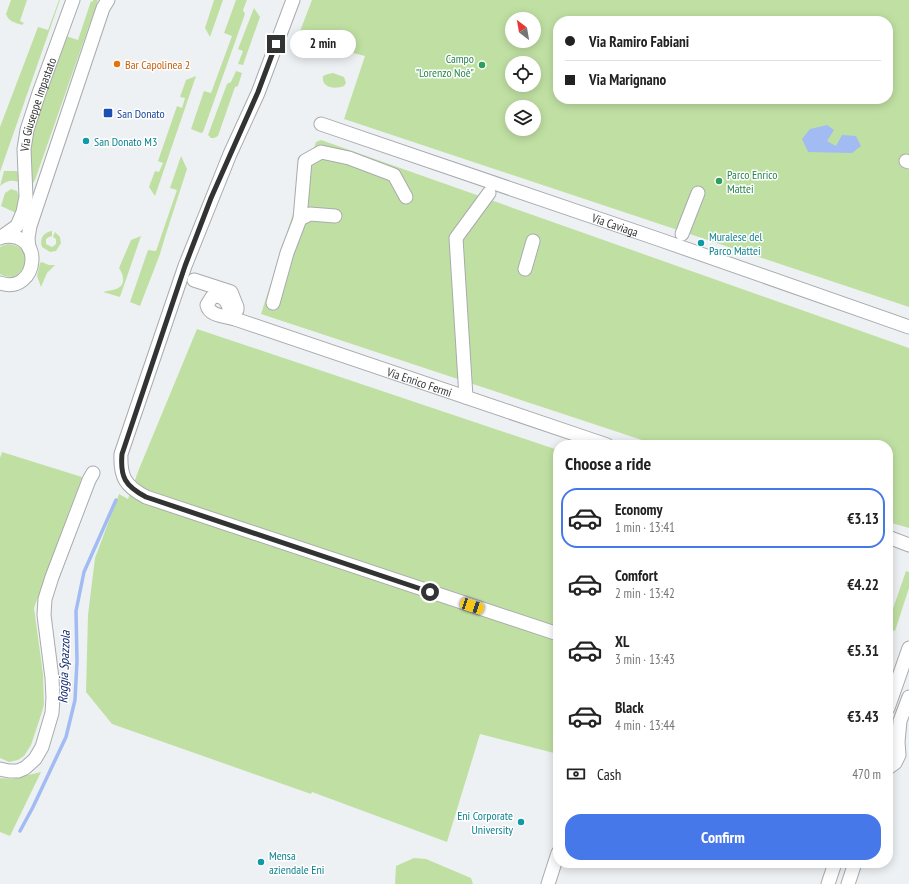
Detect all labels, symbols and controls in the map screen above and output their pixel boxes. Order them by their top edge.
north arrow [505,12,541,48]
map controls [505,12,541,136]
callout: 2 min [290,30,356,58]
text: Via Ramiro Fabiani [589,32,689,51]
route end [267,35,285,53]
text: 2 min [310,35,336,52]
place label: Campo "Lorenzo Noè" [416,51,474,80]
street label: Via Giuseppe Impastato [16,55,59,153]
button: locate [505,56,541,92]
place label: Bar Capolinea 2 [125,57,190,72]
marker: Bar Capolinea 2 [112,59,122,69]
marker: Campo "Lorenzo Noè" [477,60,487,70]
text: Via Marignano [589,70,666,89]
button: layers [505,100,541,136]
place label: San Donato [117,106,165,121]
marker: San Donato [102,107,114,119]
place label: San Donato M3 [94,134,157,149]
marker: San Donato M3 [81,136,91,146]
place label: Parco Enrico Mattei [727,167,778,196]
marker: Parco Enrico Mattei [714,176,724,186]
street label: Via Caviaga [589,209,641,239]
place label: Muralese del Parco Mattei [709,229,762,258]
marker: Muralese del Parco Mattei [696,238,706,248]
street label: Via Enrico Fermi [384,363,454,399]
text: Choose a ride [565,452,651,475]
icon: car [567,500,603,536]
text: Economy [615,500,663,519]
text: €3.13 [847,509,879,528]
text: 1 min · 13:41 [615,519,675,536]
icon: car [567,566,603,602]
text: Comfort [615,566,658,585]
text: €4.22 [847,575,879,594]
route start [421,583,439,601]
text: 2 min · 13:42 [615,585,675,602]
car [459,597,485,615]
water label: Roggia Spazzola [54,630,74,704]
icon: car [567,632,603,668]
text: XL [615,632,629,651]
text: €5.31 [847,641,879,660]
text: 3 min · 13:43 [615,651,675,668]
icon: car [567,698,603,734]
text: Black [615,698,644,717]
text: €3.43 [847,707,879,726]
text: 4 min · 13:44 [615,717,675,734]
icon: cash [565,763,587,785]
text: Cash [597,765,621,784]
text: 470 m [852,766,881,783]
place label: Eni Corporate University [457,808,513,837]
button: Confirm [565,814,881,860]
marker: Eni Corporate University [516,817,526,827]
place label: Mensa aziendale Eni [269,848,324,877]
marker: Mensa aziendale Eni [256,857,266,867]

